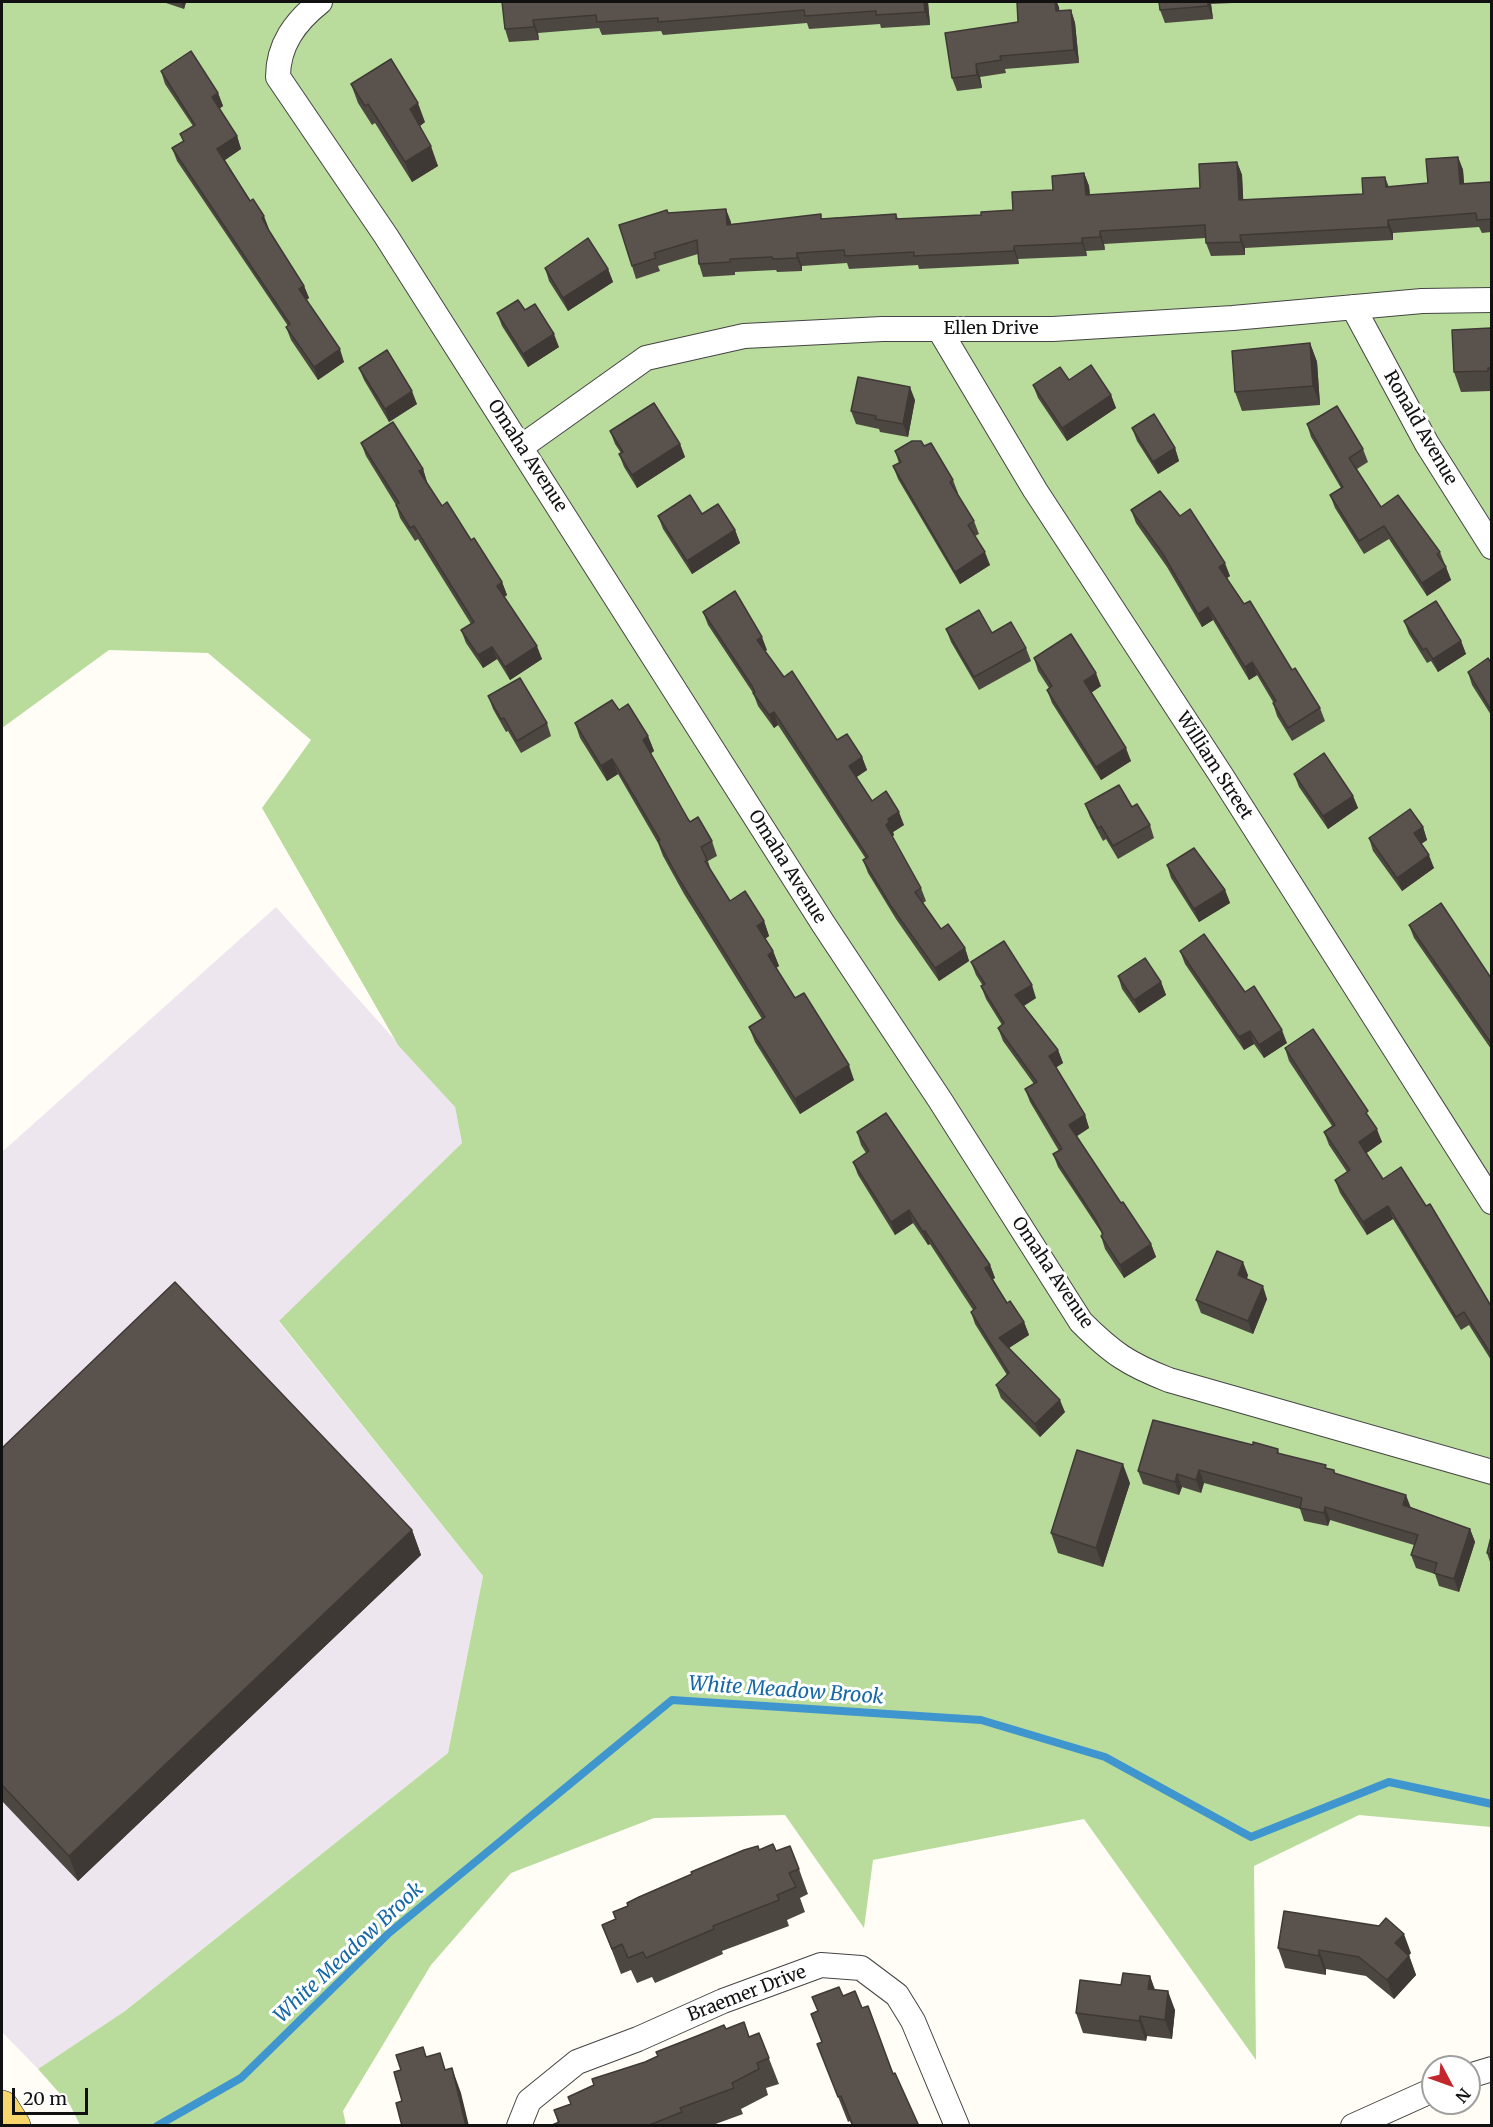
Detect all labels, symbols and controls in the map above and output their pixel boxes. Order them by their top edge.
street label: Ellen Drive [943,318,1039,340]
street label: Ronald Avenue [1379,367,1461,489]
street label: Omaha Avenue [483,396,571,516]
street label: William Street [1171,708,1257,824]
street label: Omaha Avenue [744,806,830,928]
street label: Omaha Avenue [1007,1213,1097,1333]
water label: White Meadow Brook [688,1672,884,1710]
water label: White Meadow Brook [269,1878,429,2028]
street label: Braemer Drive [685,1961,809,2027]
north arrow [1421,2055,1481,2115]
scale bar [15,2076,92,2114]
text: N [1451,2084,1475,2107]
text: 20 m [23,2087,67,2110]

